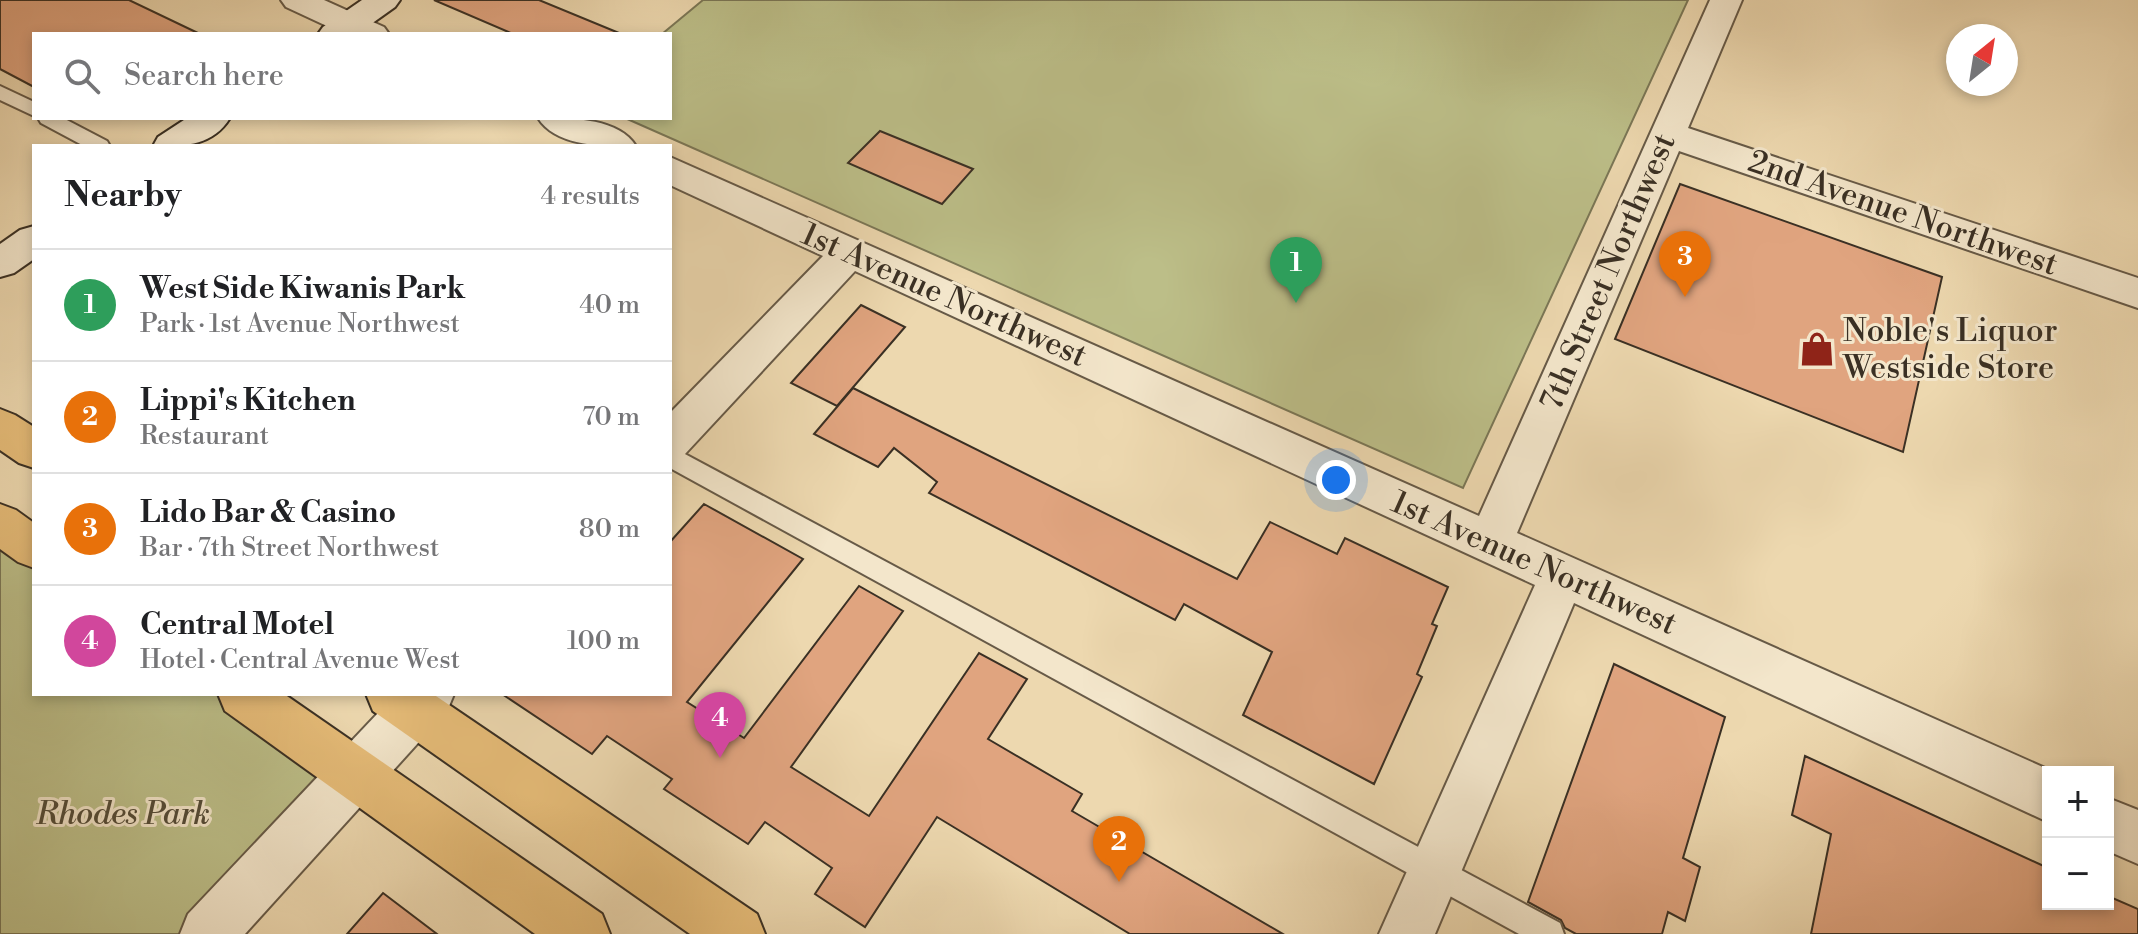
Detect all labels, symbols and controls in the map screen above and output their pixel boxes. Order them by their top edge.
north arrow [1946,24,2018,96]
search box [32,32,672,120]
icon: search [60,54,104,98]
text: Search here [124,57,284,95]
street label: 7th Street Northwest [1531,127,1685,417]
street label: 2nd Avenue Northwest [1743,141,2063,285]
text: Nearby [64,175,182,217]
text: 4 results [541,180,640,212]
street label: 1st Avenue Northwest [795,214,1093,376]
pin: 3 [1659,231,1711,297]
pin: 1 [1270,237,1322,303]
text: West Side Kiwanis Park [140,270,465,308]
text: 1 [84,289,96,321]
text: 40 m [579,289,640,321]
text: Park · 1st Avenue Northwest [140,308,460,340]
place label: Noble's Liquor Westside Store [1842,311,2058,388]
shop icon: Noble's Liquor Westside Store [1798,330,1836,368]
text: Lippi's Kitchen [140,382,356,420]
text: 2 [82,401,98,433]
text: 70 m [582,401,640,433]
text: Restaurant [140,420,269,452]
your location [1316,460,1356,500]
street label: 1st Avenue Northwest [1385,482,1683,644]
text: Lido Bar & Casino [140,494,396,532]
text: 3 [82,513,98,545]
text: 80 m [579,513,640,545]
text: Bar · 7th Street Northwest [140,532,439,564]
text: Central Motel [140,606,334,644]
text: 4 [81,625,99,657]
text: 100 m [567,625,640,657]
text: Hotel · Central Avenue West [140,644,460,676]
pin: 4 [694,692,746,758]
map controls [2042,766,2114,910]
button: + [2042,766,2114,838]
park label: Rhodes Park [35,794,210,834]
pin: 2 [1093,816,1145,882]
button: − [2042,838,2114,910]

